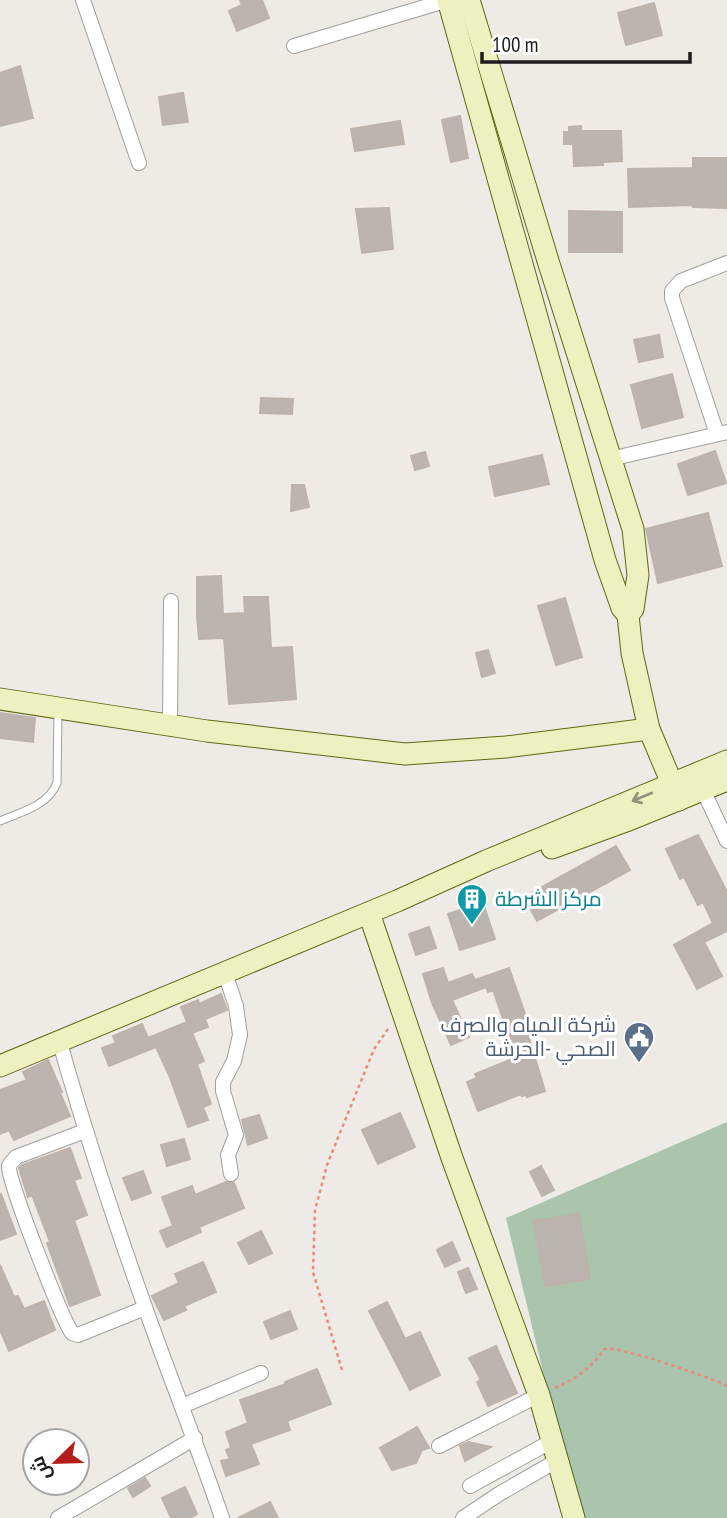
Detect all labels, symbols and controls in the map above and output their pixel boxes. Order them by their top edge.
scale bar [482,21,690,65]
text: 100 m [492,31,538,58]
one-way arrow [631,791,653,804]
building icon: مركز الشرطة [455,882,489,926]
place label: مركز الشرطة [495,885,602,912]
place label: شركة المياه والصرف الصحي -الحرشة [440,1011,616,1065]
public building icon: شركة المياه والصرف الصحي -الحرشة [622,1020,656,1064]
north arrow [21,1427,91,1497]
text: ش [25,1453,56,1485]

